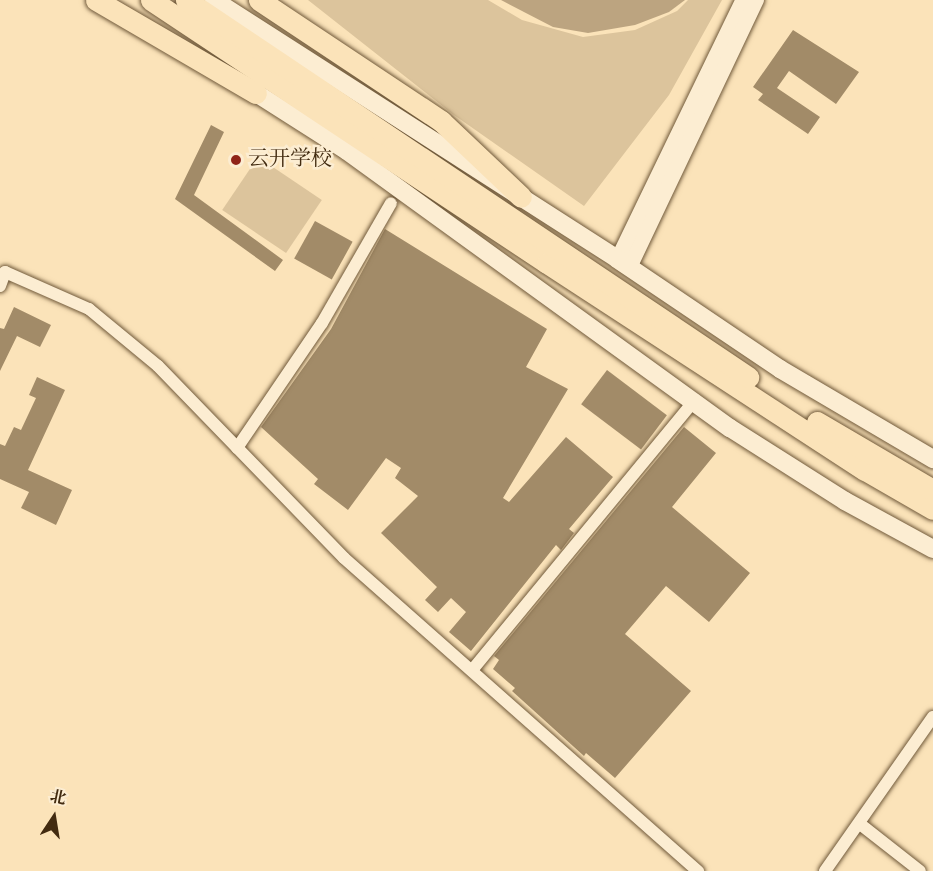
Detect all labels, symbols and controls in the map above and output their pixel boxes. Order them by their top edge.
place label: 云开学校 [248,147,332,173]
marker: 云开学校 [229,153,243,167]
text: 北 [48,786,68,812]
north arrow [24,787,84,847]

